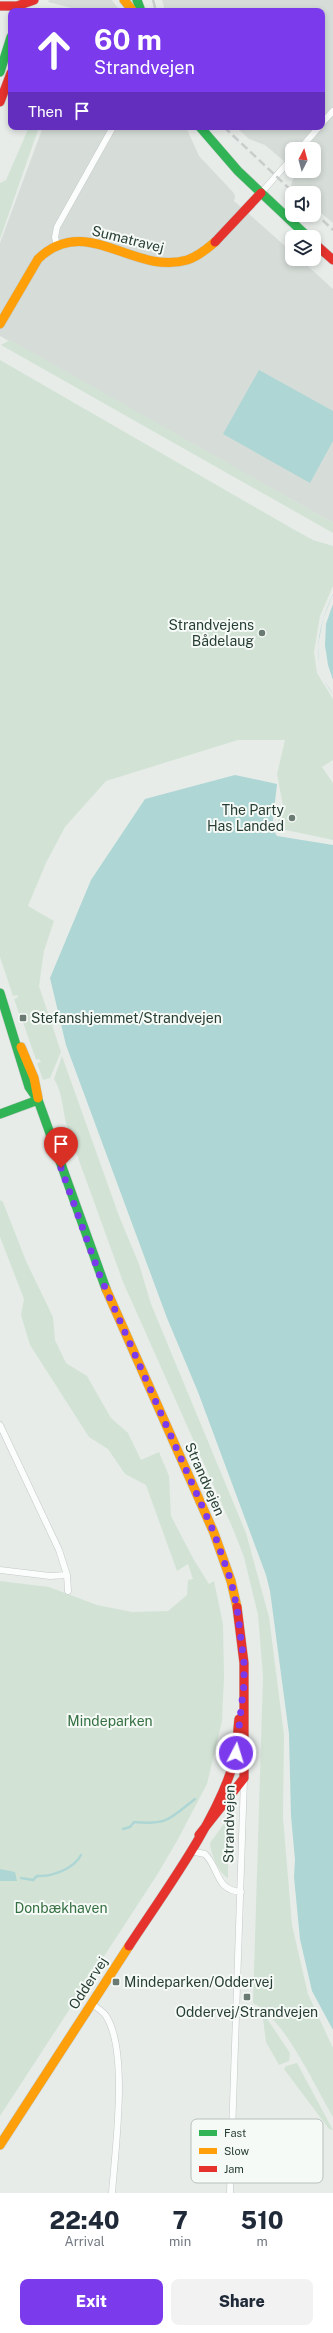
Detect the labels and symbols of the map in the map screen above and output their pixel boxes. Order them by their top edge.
north arrow [285,142,321,178]
street label: Sumatravej [90,222,166,256]
place label: Strandvejens Bådelaug [169,617,254,649]
marker: Strandvejens Bådelaug [257,628,267,638]
place label: The Party Has Landed [207,802,284,834]
marker: The Party Has Landed [287,813,297,823]
place label: Stefanshjemmet/Strandvejen [31,1010,222,1026]
marker: Stefanshjemmet/Strandvejen [18,1013,28,1023]
pin [44,1127,78,1168]
street label: Strandvejen [182,1440,228,1518]
park label: Mindeparken [67,1713,153,1729]
position arrow [215,1732,257,1774]
street label: Strandvejen [220,1785,238,1863]
park label: Donbækhaven [14,1900,108,1916]
street label: Oddervej [65,1954,111,2012]
place label: Mindeparken/Oddervej [124,1974,273,1990]
marker: Mindeparken/Oddervej [111,1977,121,1987]
marker: Oddervej/Strandvejen [242,1992,252,2002]
place label: Oddervej/Strandvejen [176,2004,318,2020]
legend [191,2119,323,2183]
text: Fast [224,2127,246,2139]
text: Slow [224,2145,250,2157]
text: Jam [224,2163,244,2175]

